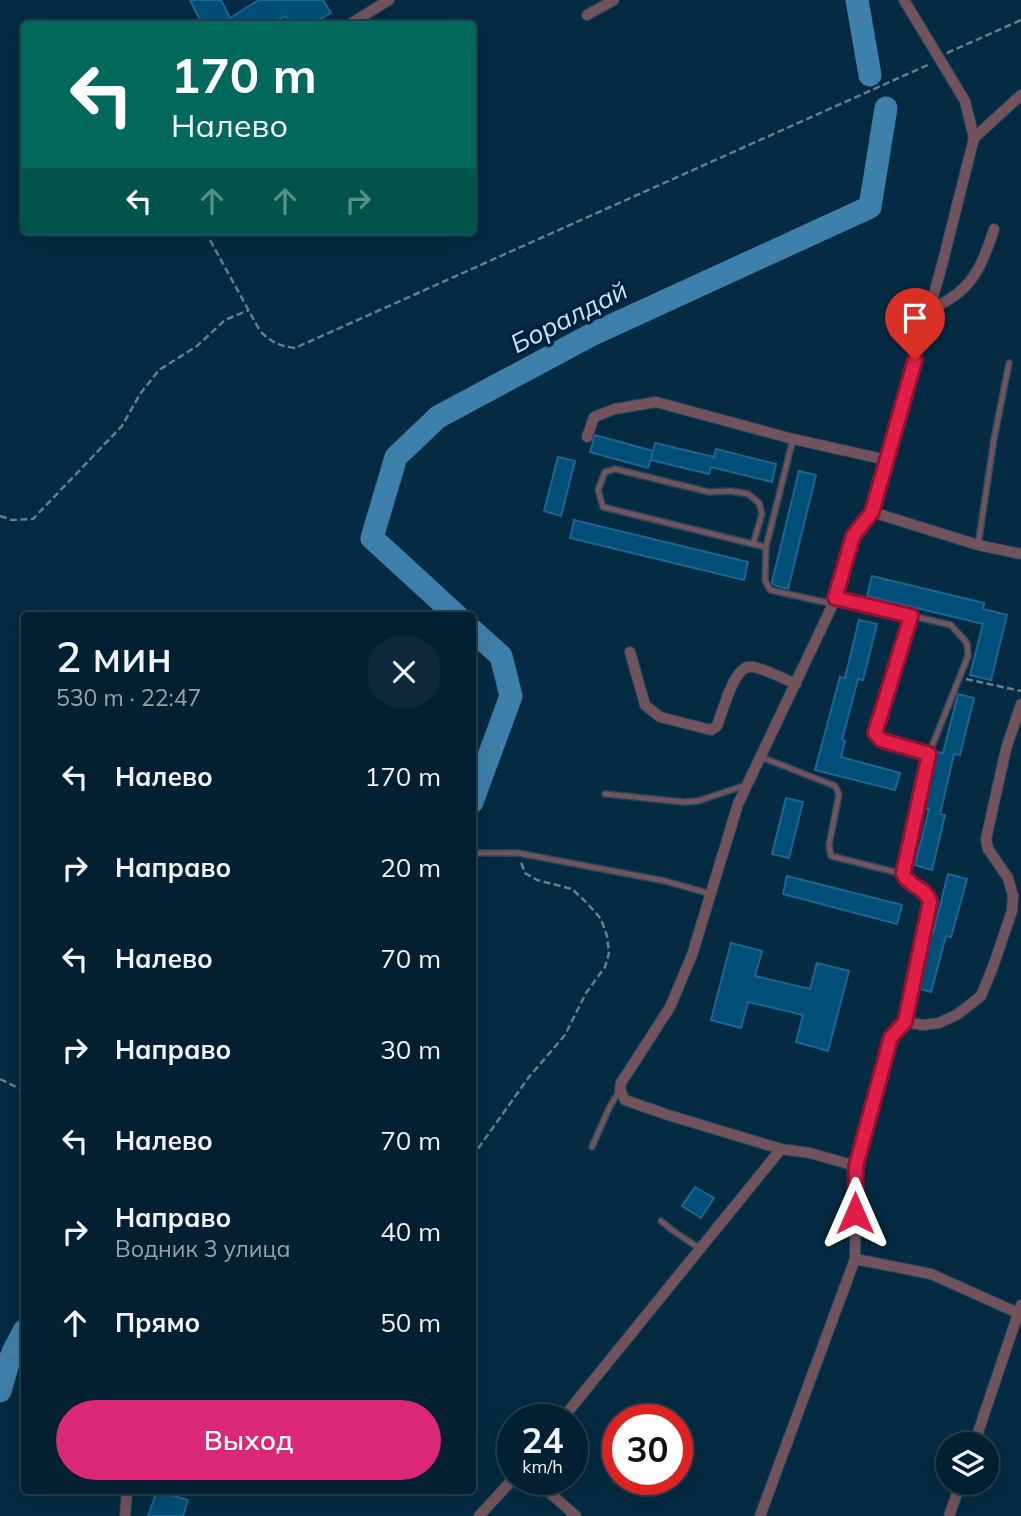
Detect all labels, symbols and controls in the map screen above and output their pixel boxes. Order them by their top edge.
text: 170 m [171,44,317,105]
icon: left [56,49,147,140]
text: Налево [171,105,288,145]
icon: left [120,182,158,220]
icon: ahead [193,182,231,220]
icon: ahead [266,182,304,220]
icon: right [339,182,377,220]
water label: Боралдай [505,273,633,360]
pin [885,288,945,360]
icon: arrive [896,299,934,337]
text: 2 мин [56,630,172,683]
button: close [367,635,441,709]
text: 530 m · 22:47 [56,683,201,712]
icon: left [56,758,94,796]
text: Налево [115,760,213,793]
text: 170 m [365,760,441,793]
icon: right [56,849,94,887]
text: Направо [115,851,231,884]
text: 20 m [380,851,441,884]
icon: left [56,940,94,978]
text: Налево [115,942,213,975]
text: 70 m [380,942,441,975]
icon: right [56,1031,94,1069]
text: Направо [115,1033,231,1066]
text: 30 m [380,1033,441,1066]
icon: left [56,1122,94,1160]
text: Налево [115,1124,213,1157]
text: 70 m [380,1124,441,1157]
position arrow [818,1176,892,1250]
text: Направо [115,1201,231,1234]
icon: right [56,1213,94,1251]
text: 40 m [380,1215,441,1248]
text: Водник 3 улица [115,1234,291,1263]
icon: ahead [56,1304,94,1342]
text: Прямо [115,1306,200,1339]
text: 50 m [380,1306,441,1339]
button: Выход [56,1400,441,1480]
speed limit sign: 30 [602,1404,693,1495]
text: 24 [521,1418,564,1462]
map controls [936,1432,999,1495]
button: layers [936,1432,999,1495]
text: km/h [522,1455,563,1478]

